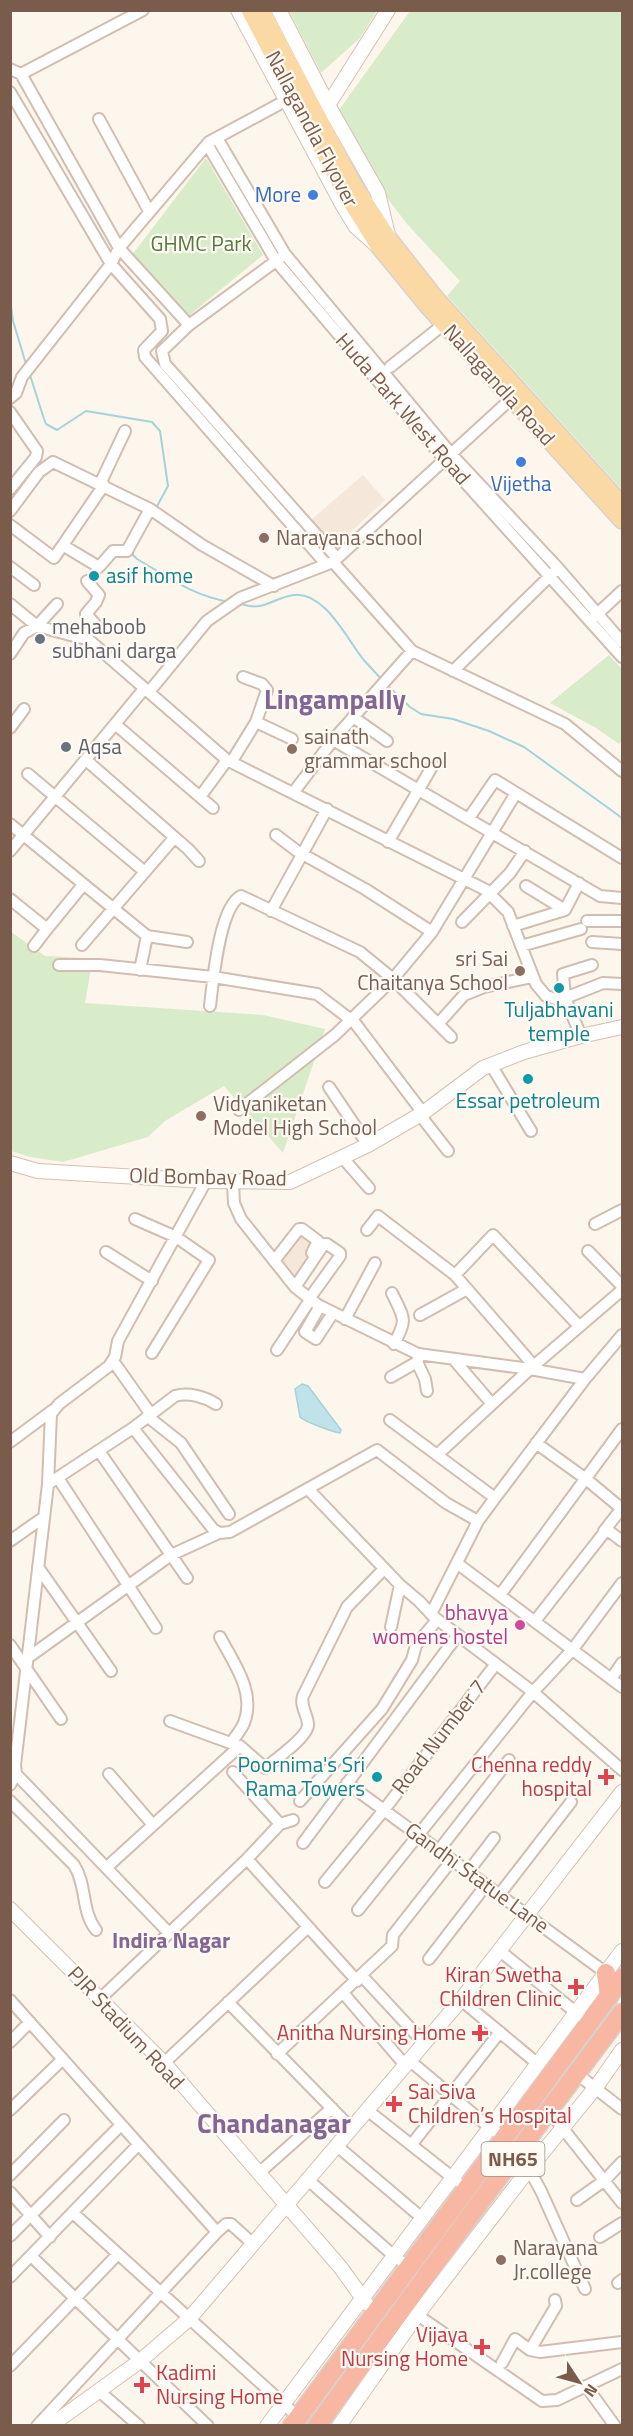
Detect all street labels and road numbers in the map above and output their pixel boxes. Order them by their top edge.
street label: Nallagandla Flyover [258,45,368,212]
street label: Nallagandla Road [436,316,563,452]
street label: Huda Park West Road [329,325,479,491]
street label: Old Bombay Road [129,1159,287,1193]
street label: Road Number 7 [383,1672,493,1801]
street label: Gandhi Statue Lane [399,1814,556,1941]
street label: PJR Stadium Road [61,1958,193,2096]
road number: NH65 [482,2142,544,2176]

